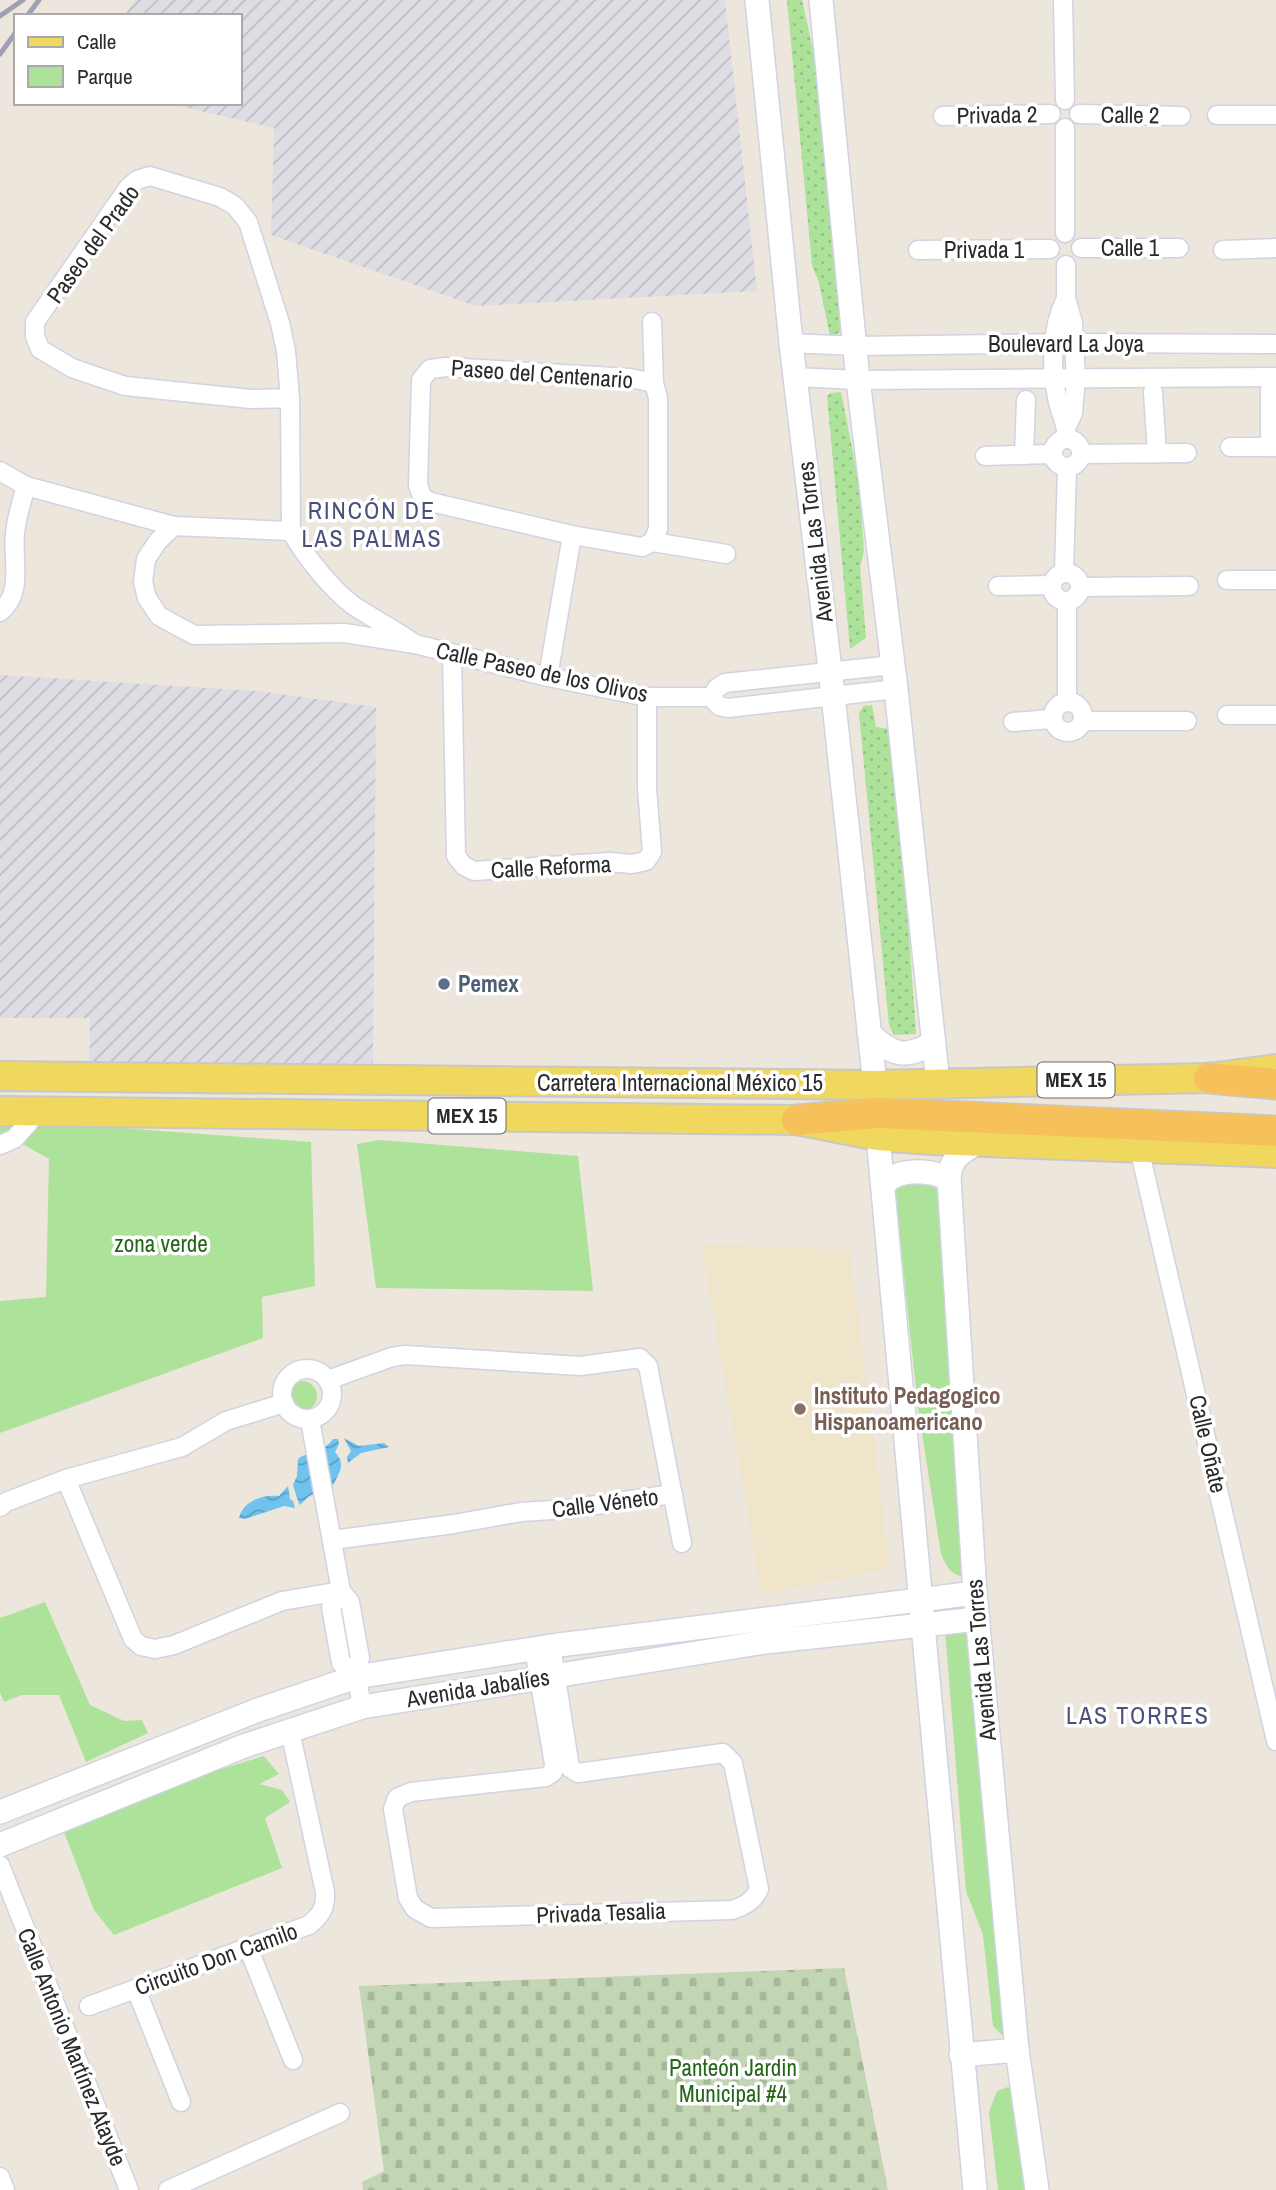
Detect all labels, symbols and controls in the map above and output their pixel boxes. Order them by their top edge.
legend [14,14,242,105]
text: Calle [77,27,116,56]
text: Parque [77,62,133,91]
street label: Privada 2 [956,98,1038,131]
street label: Calle 2 [1100,98,1160,131]
street label: Paseo del Prado [39,178,146,309]
street label: Calle 1 [1101,232,1160,263]
street label: Privada 1 [944,234,1025,265]
street label: Boulevard La Joya [988,328,1145,359]
street label: Paseo del Centenario [450,352,634,395]
street label: Avenida Las Torres [789,460,840,625]
district label: RINCÓN DE LAS PALMAS [301,494,443,554]
street label: Calle Paseo de los Olivos [433,634,651,709]
street label: Calle Reforma [490,848,612,885]
place label: Pemex [458,968,519,999]
marker: Pemex [436,976,452,992]
road number: MEX 15 [1038,1062,1114,1098]
street label: Carretera Internacional México 15 [537,1067,823,1098]
road number: MEX 15 [428,1098,505,1134]
park label: zona verde [114,1228,208,1259]
place label: Instituto Pedagogico Hispanoamericano [814,1380,1001,1437]
street label: Calle Oñate [1182,1392,1235,1496]
marker: Instituto Pedagogico Hispanoamericano [792,1401,808,1417]
street label: Calle Véneto [550,1481,660,1524]
street label: Avenida Las Torres [958,1578,1003,1743]
street label: Avenida Jabalíes [403,1661,552,1714]
district label: LAS TORRES [1066,1699,1210,1731]
street label: Privada Tesalia [536,1895,667,1930]
street label: Circuito Don Camilo [130,1915,301,2002]
street label: Calle Antonio Martínez Atayde [11,1923,134,2170]
park label: Panteón Jardin Municipal #4 [669,2052,797,2109]

